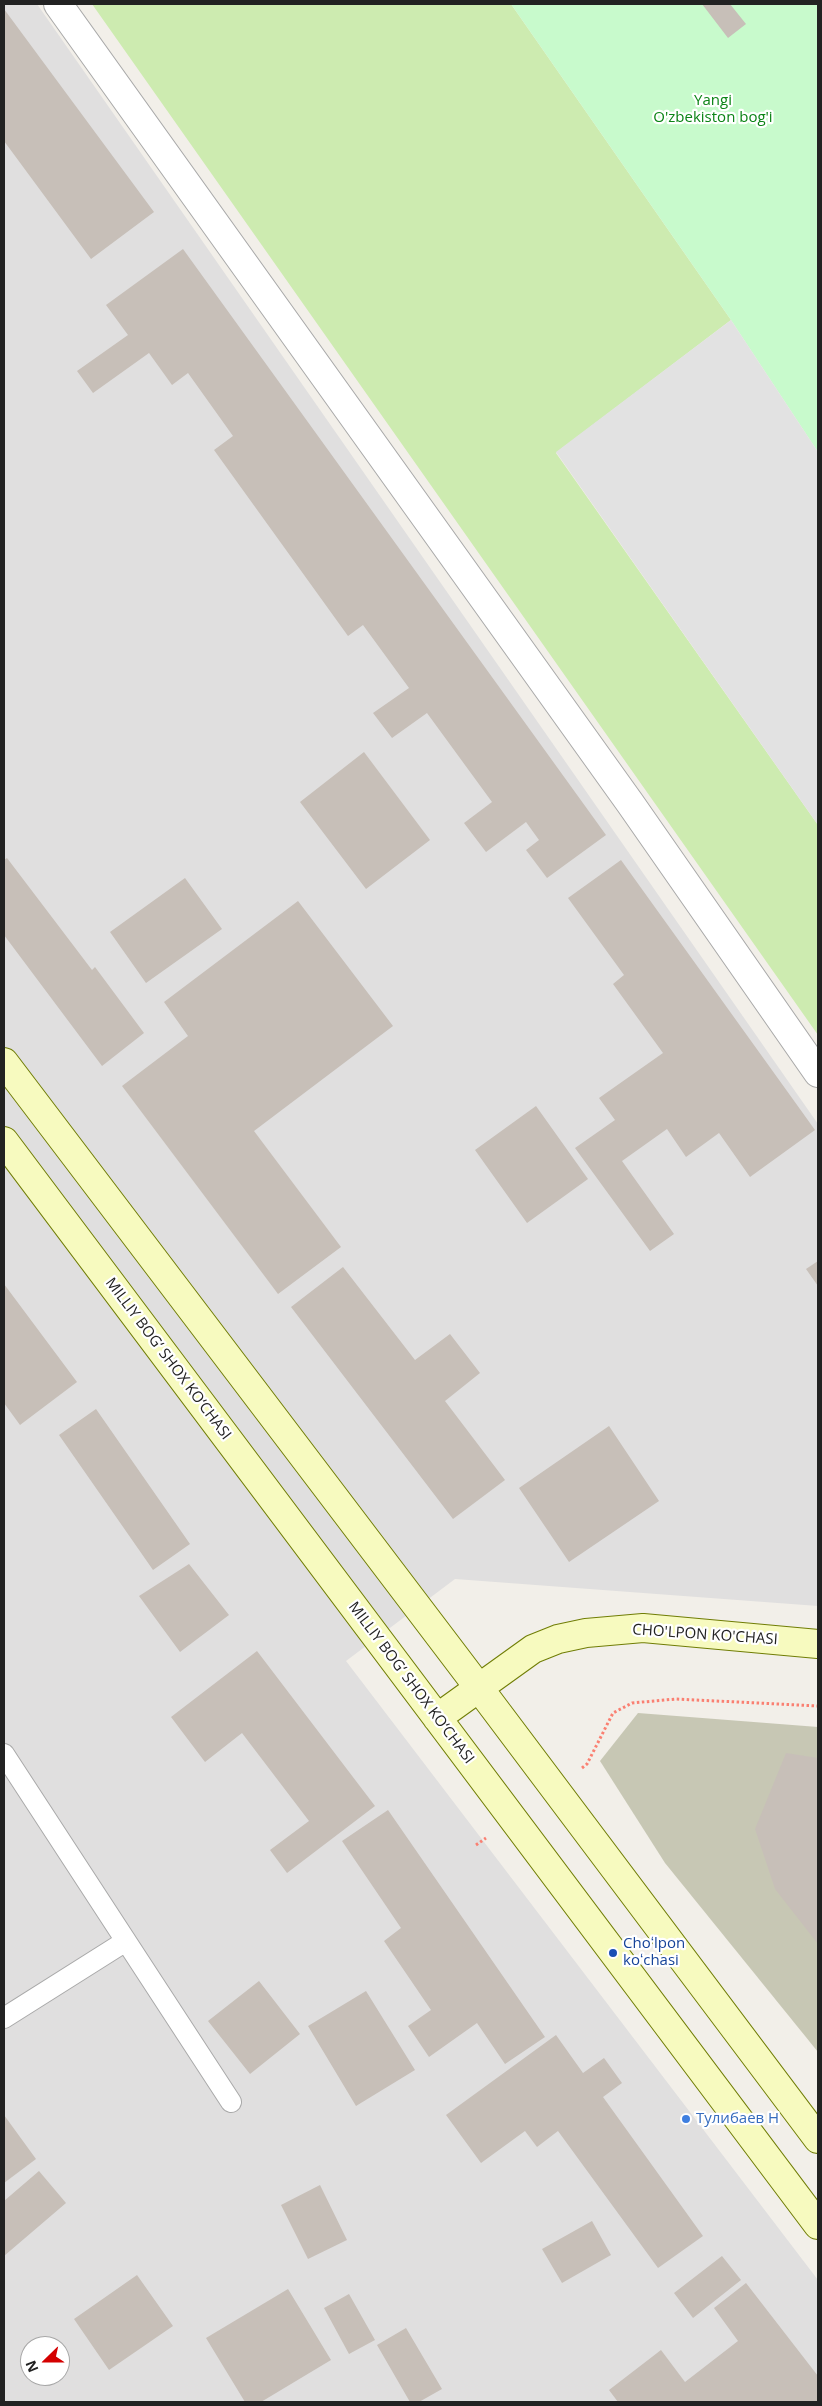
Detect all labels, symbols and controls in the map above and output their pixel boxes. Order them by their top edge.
park label: Yangi O'zbekiston bog'i [653,92,773,127]
street label: MILLIY BOG‘ SHOX KO‘CHASI [101,1275,235,1443]
street label: MILLIY BOG‘ SHOX KO‘CHASI [344,1599,478,1767]
street label: CHO'LPON KO'CHASI [632,1621,778,1649]
place label: Choʻlpon koʻchasi [623,1935,685,1970]
marker: Choʻlpon koʻchasi [607,1947,619,1959]
place label: Тулибаев Н [696,2110,779,2128]
marker: Тулибаев Н [680,2113,692,2125]
north arrow [20,2336,70,2386]
text: N [21,2358,43,2375]

